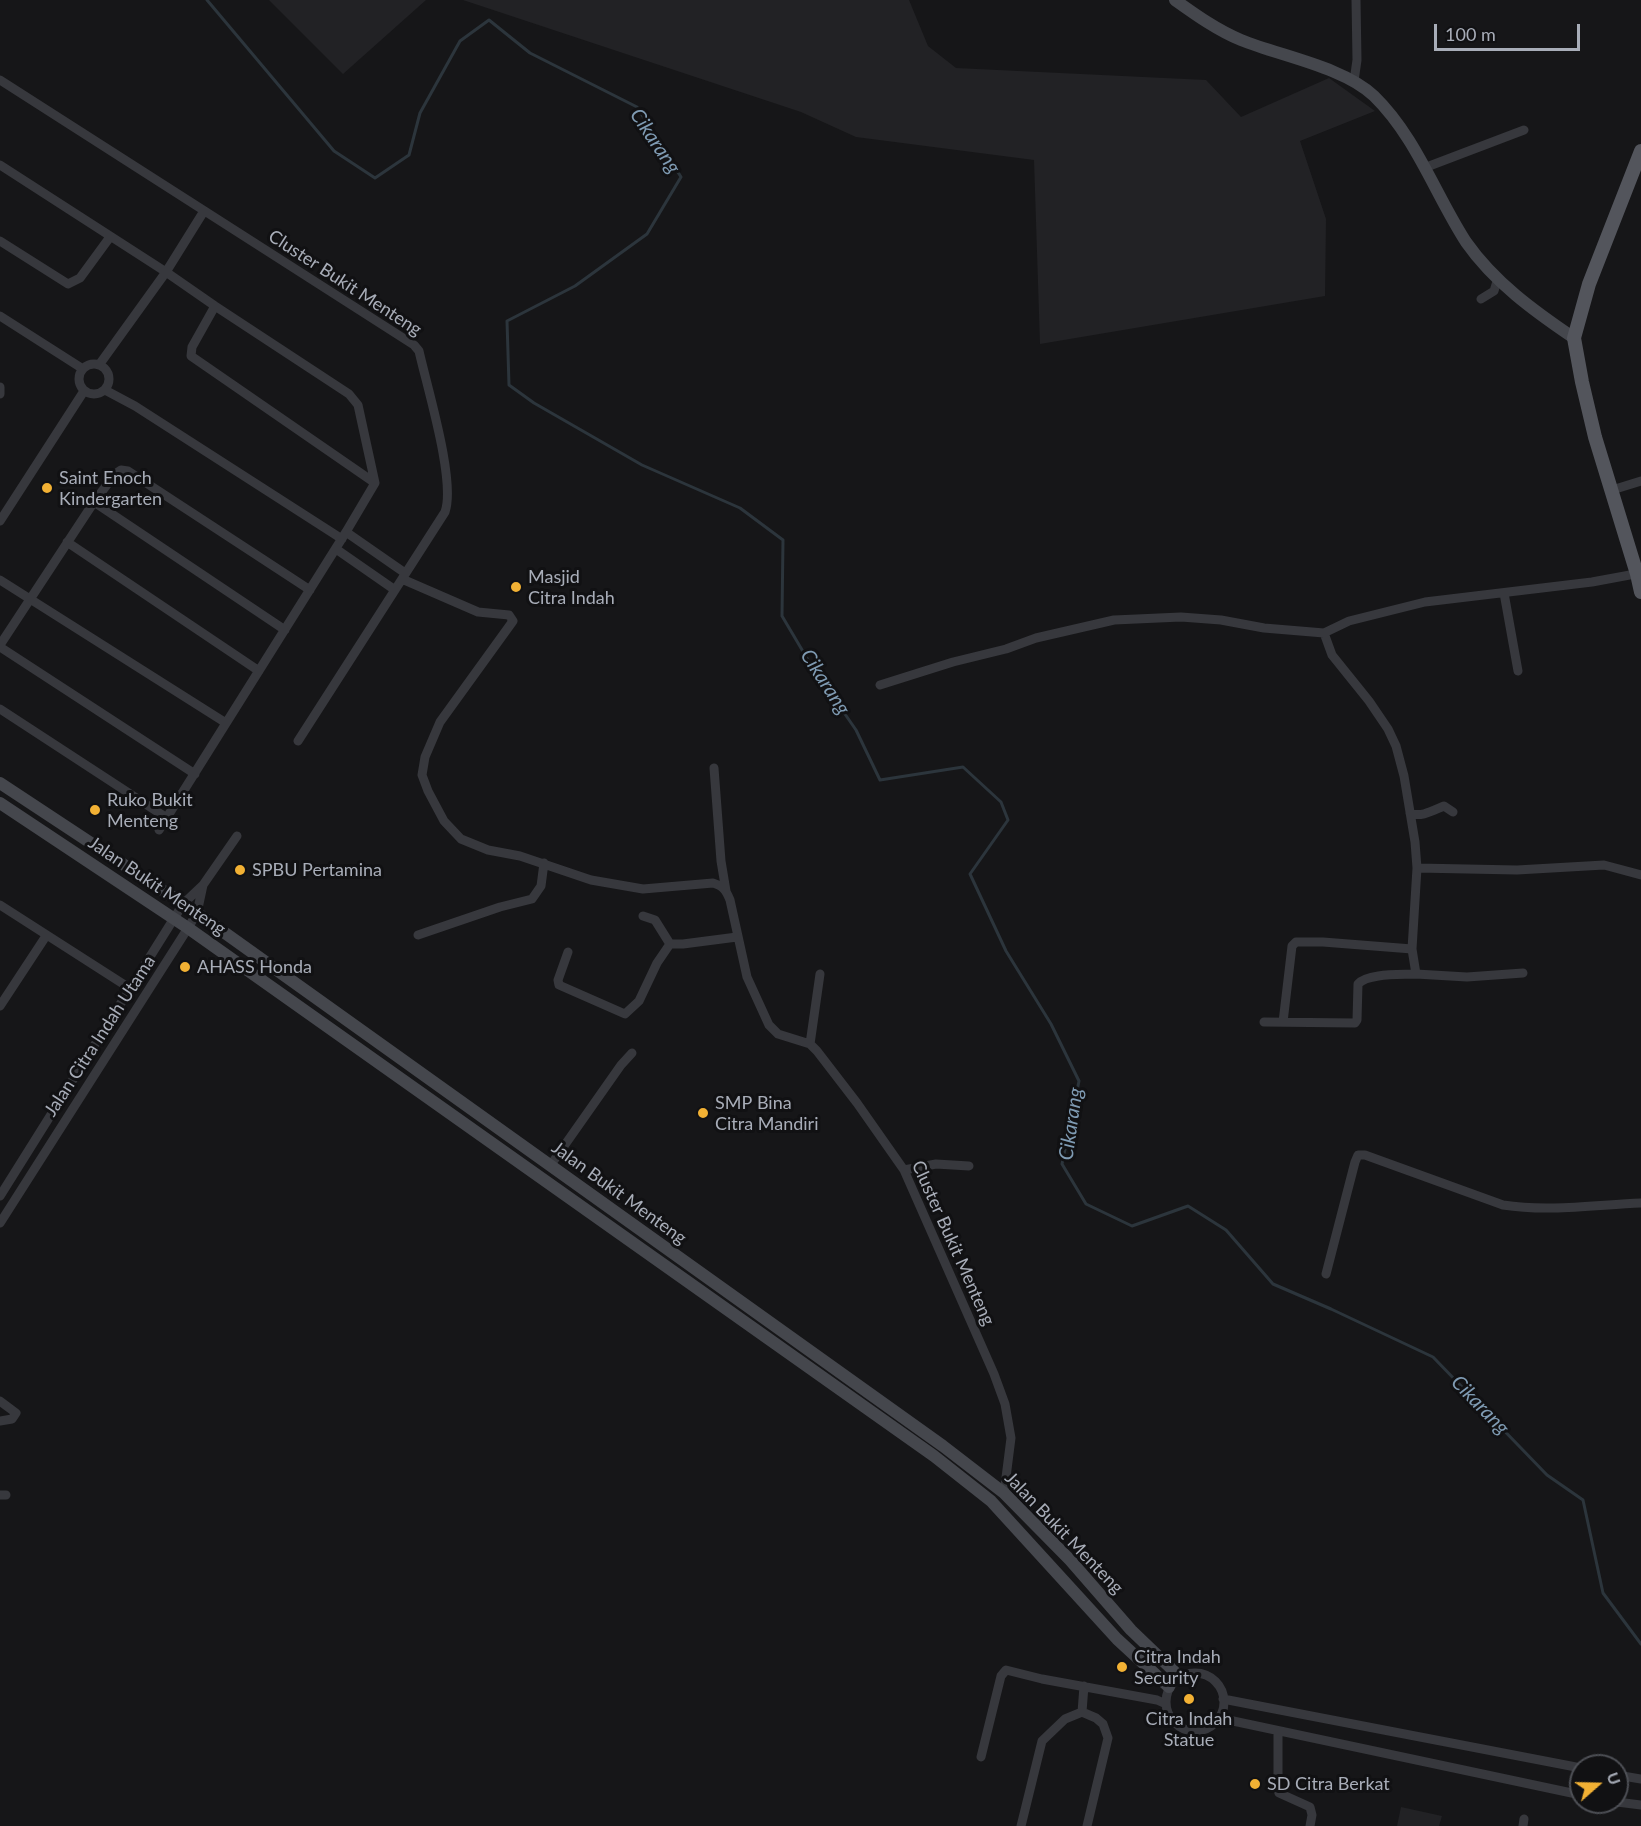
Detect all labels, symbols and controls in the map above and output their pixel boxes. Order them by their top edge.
scale bar [1437,12,1582,50]
text: 100 m [1445,23,1496,45]
water label: Cikarang [625,104,685,178]
street label: Cluster Bukit Menteng [264,225,426,341]
place label: Saint Enoch Kindergarten [59,467,162,510]
marker: Saint Enoch Kindergarten [40,481,54,495]
place label: Masjid Citra Indah [528,566,615,608]
marker: Masjid Citra Indah [509,580,523,594]
water label: Cikarang [795,645,855,719]
place label: Ruko Bukit Menteng [107,789,193,832]
marker: Ruko Bukit Menteng [88,803,102,817]
street label: Jalan Bukit Menteng [84,832,230,940]
place label: SPBU Pertamina [252,859,382,881]
marker: SPBU Pertamina [233,863,247,877]
street label: Jalan Citra Indah Utama [40,951,160,1121]
place label: AHASS Honda [197,956,312,978]
marker: AHASS Honda [178,960,192,974]
water label: Cikarang [1054,1086,1088,1162]
place label: SMP Bina Citra Mandiri [715,1092,818,1134]
marker: SMP Bina Citra Mandiri [696,1106,710,1120]
street label: Jalan Bukit Menteng [547,1137,691,1249]
street label: Cluster Bukit Menteng [907,1157,999,1329]
water label: Cikarang [1446,1370,1514,1440]
street label: Jalan Bukit Menteng [1000,1468,1128,1598]
place label: Citra Indah Security [1134,1646,1221,1688]
marker: Citra Indah Security [1115,1660,1129,1674]
marker: Citra Indah Statue [1182,1692,1196,1706]
place label: Citra Indah Statue [1146,1708,1232,1750]
north arrow [1569,1754,1629,1814]
text: U [1604,1770,1625,1787]
place label: SD Citra Berkat [1267,1773,1390,1795]
marker: SD Citra Berkat [1248,1777,1262,1791]

